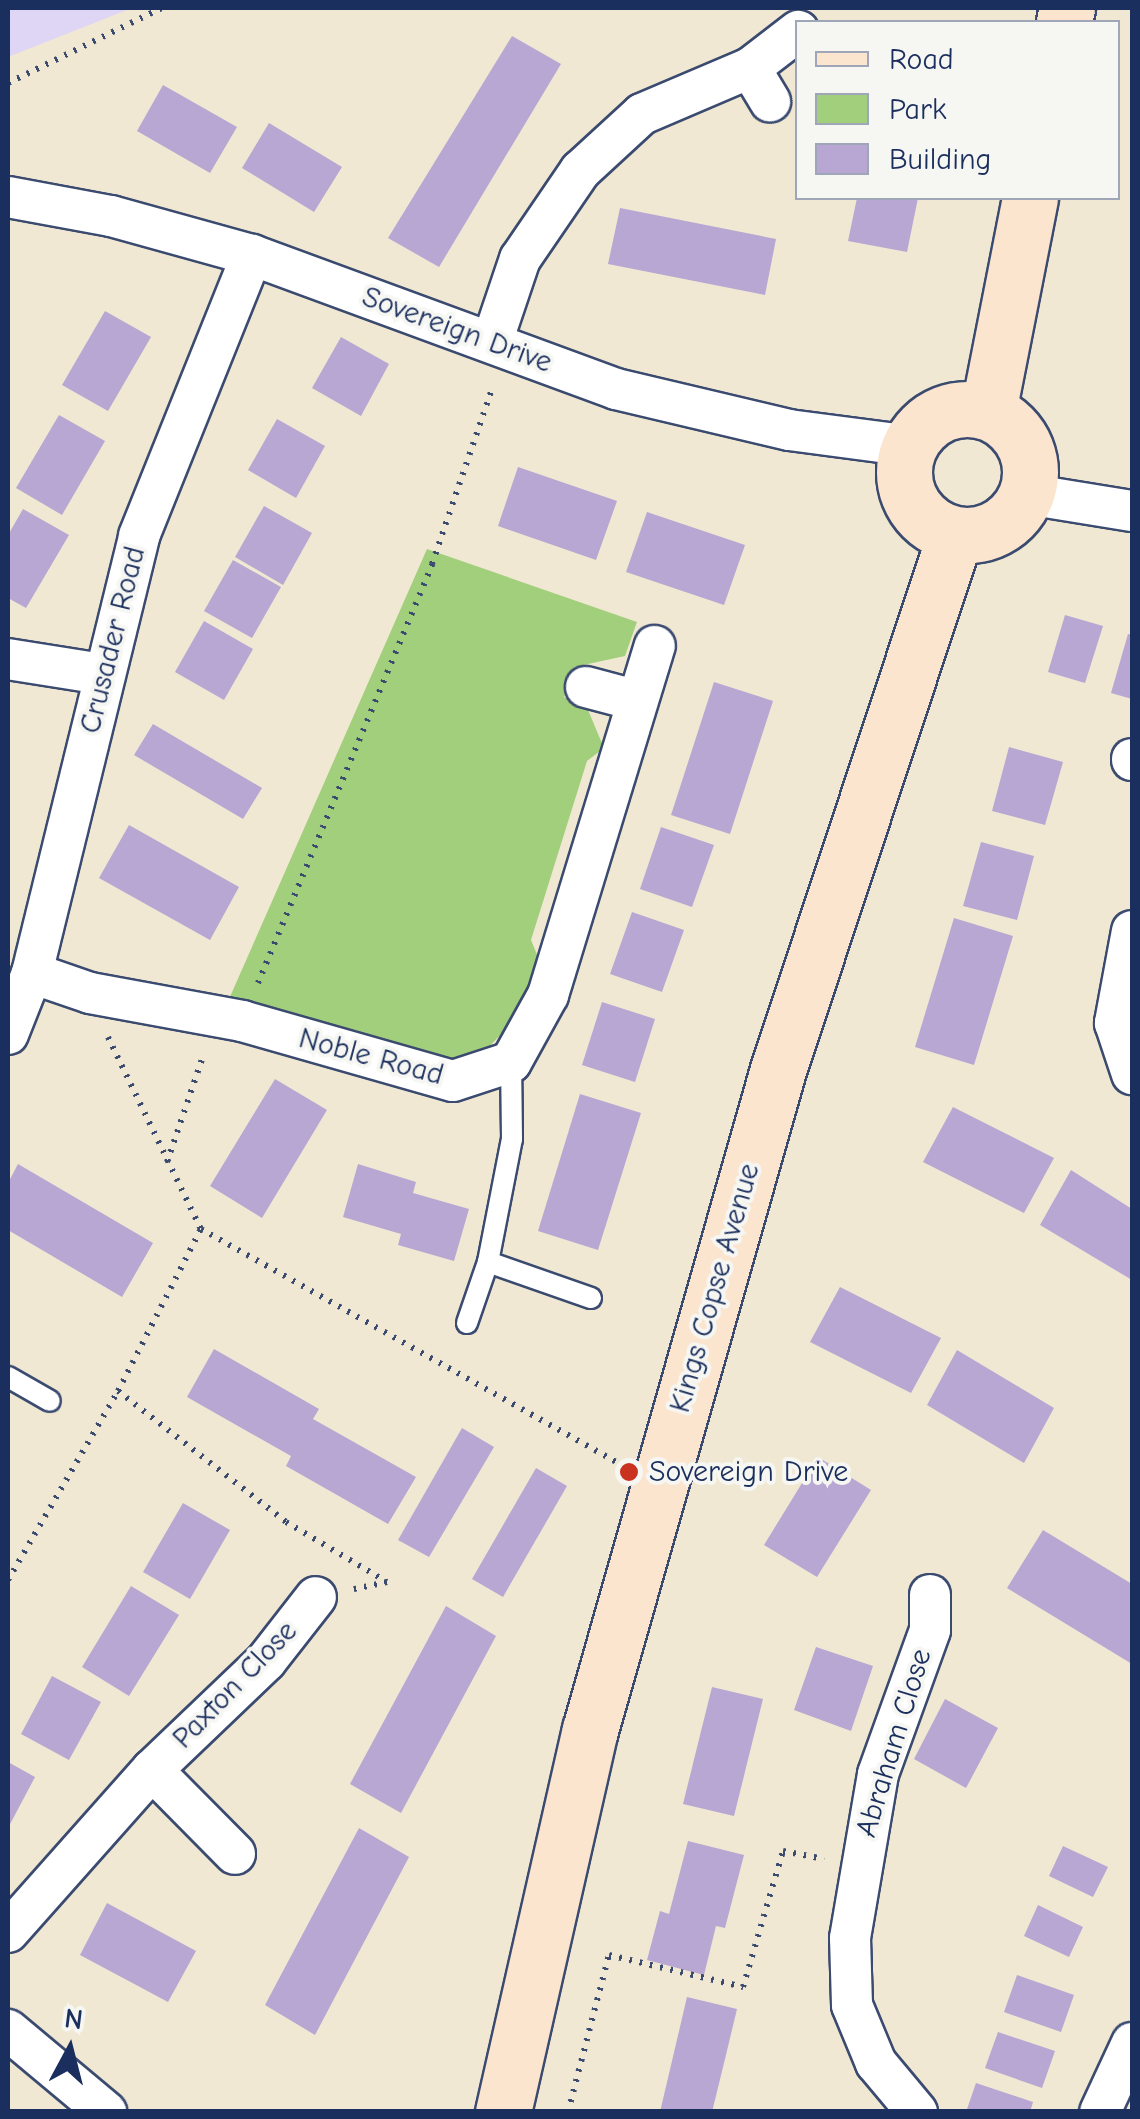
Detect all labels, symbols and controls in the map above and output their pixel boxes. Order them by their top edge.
legend [795,20,1120,200]
text: Road [889,42,954,77]
text: Park [889,92,946,127]
text: Building [889,142,992,177]
street label: Sovereign Drive [357,279,557,381]
street label: Crusader Road [72,543,154,737]
street label: Noble Road [295,1020,447,1094]
street label: Kings Copse Avenue [662,1159,768,1417]
place label: Sovereign Drive [649,1454,848,1490]
marker: Sovereign Drive [618,1461,640,1483]
street label: Paxton Close [165,1614,305,1756]
street label: Abraham Close [848,1645,940,1841]
north arrow [20,1999,120,2099]
text: N [63,2002,85,2036]

